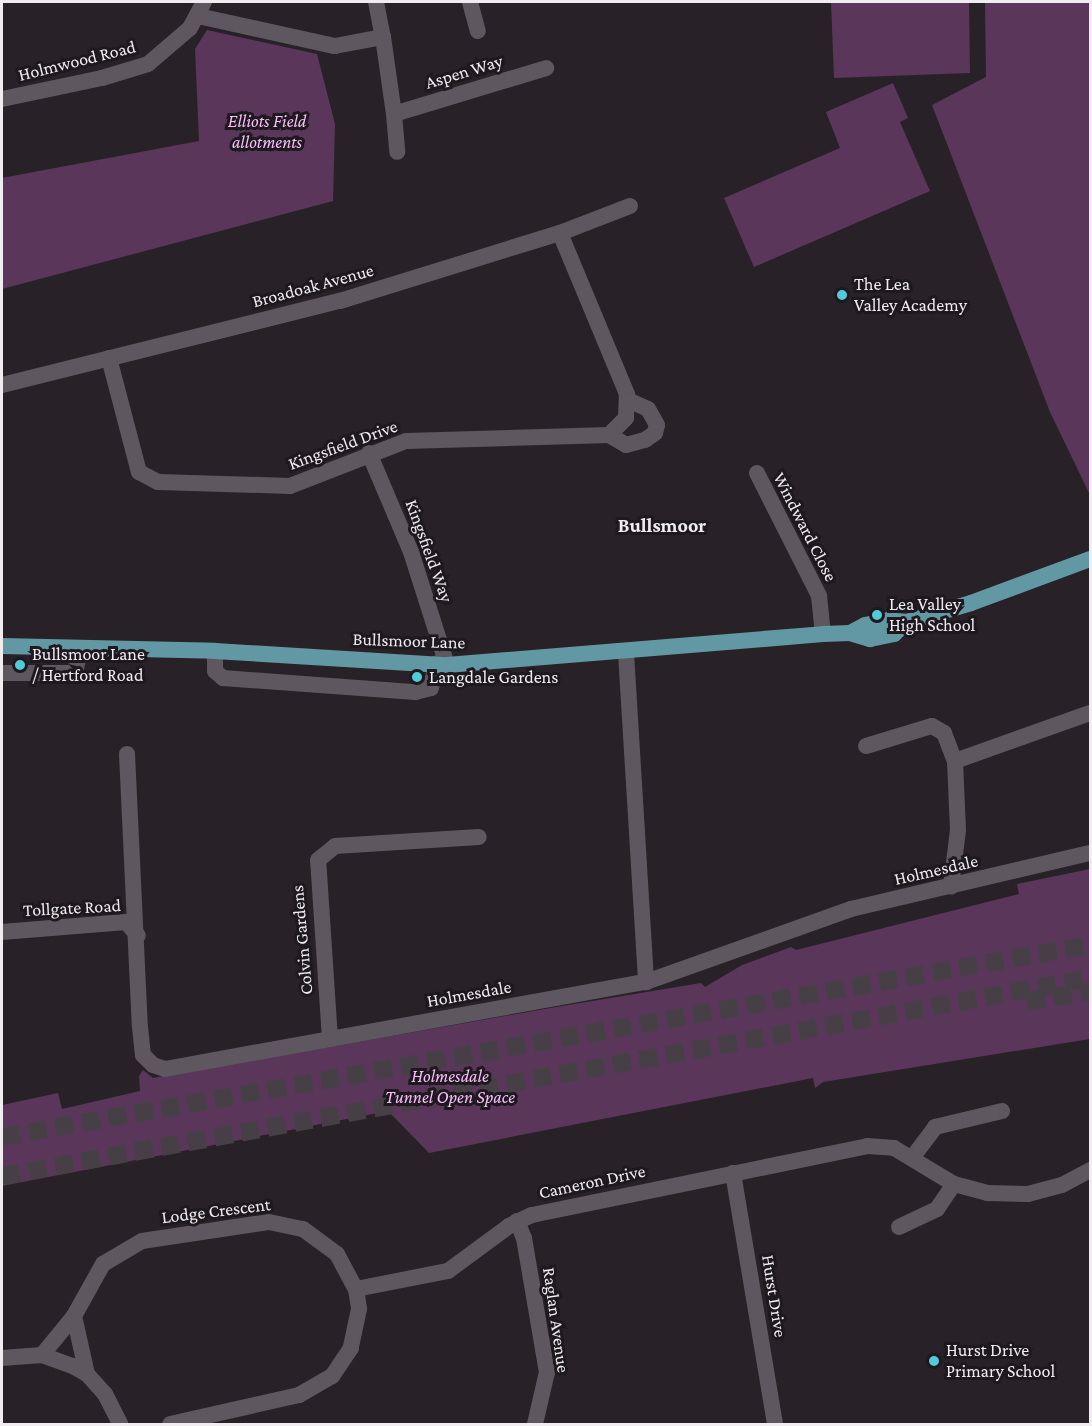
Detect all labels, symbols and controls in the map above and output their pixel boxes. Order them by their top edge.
street label: Holmwood Road [16,36,138,86]
street label: Aspen Way [423,50,505,94]
park label: Elliots Field allotments [228,111,306,154]
street label: Broadoak Avenue [250,259,376,313]
place label: The Lea Valley Academy [854,274,967,316]
marker: The Lea Valley Academy [835,288,849,302]
street label: Kingsfield Drive [285,415,401,475]
street label: Windward Close [768,469,842,585]
street label: Kingsfield Way [400,497,458,605]
district label: Bullsmoor [618,513,706,537]
place label: Lea Valley High School [889,594,975,636]
marker: Lea Valley High School [870,608,884,622]
street label: Bullsmoor Lane [352,628,466,654]
place label: Bullsmoor Lane / Hertford Road [32,644,145,686]
marker: Bullsmoor Lane / Hertford Road [13,658,27,672]
place label: Langdale Gardens [429,666,558,688]
marker: Langdale Gardens [410,670,424,684]
street label: Holmesdale [892,850,980,890]
street label: Colvin Gardens [286,884,318,996]
street label: Tollgate Road [22,895,122,921]
street label: Holmesdale [425,976,513,1012]
park label: Holmesdale Tunnel Open Space [385,1066,515,1108]
street label: Cameron Drive [537,1160,647,1204]
street label: Lodge Crescent [160,1194,272,1228]
street label: Hurst Drive [757,1253,791,1339]
street label: Raglan Avenue [538,1266,574,1374]
place label: Hurst Drive Primary School [946,1340,1055,1382]
marker: Hurst Drive Primary School [927,1354,941,1368]

